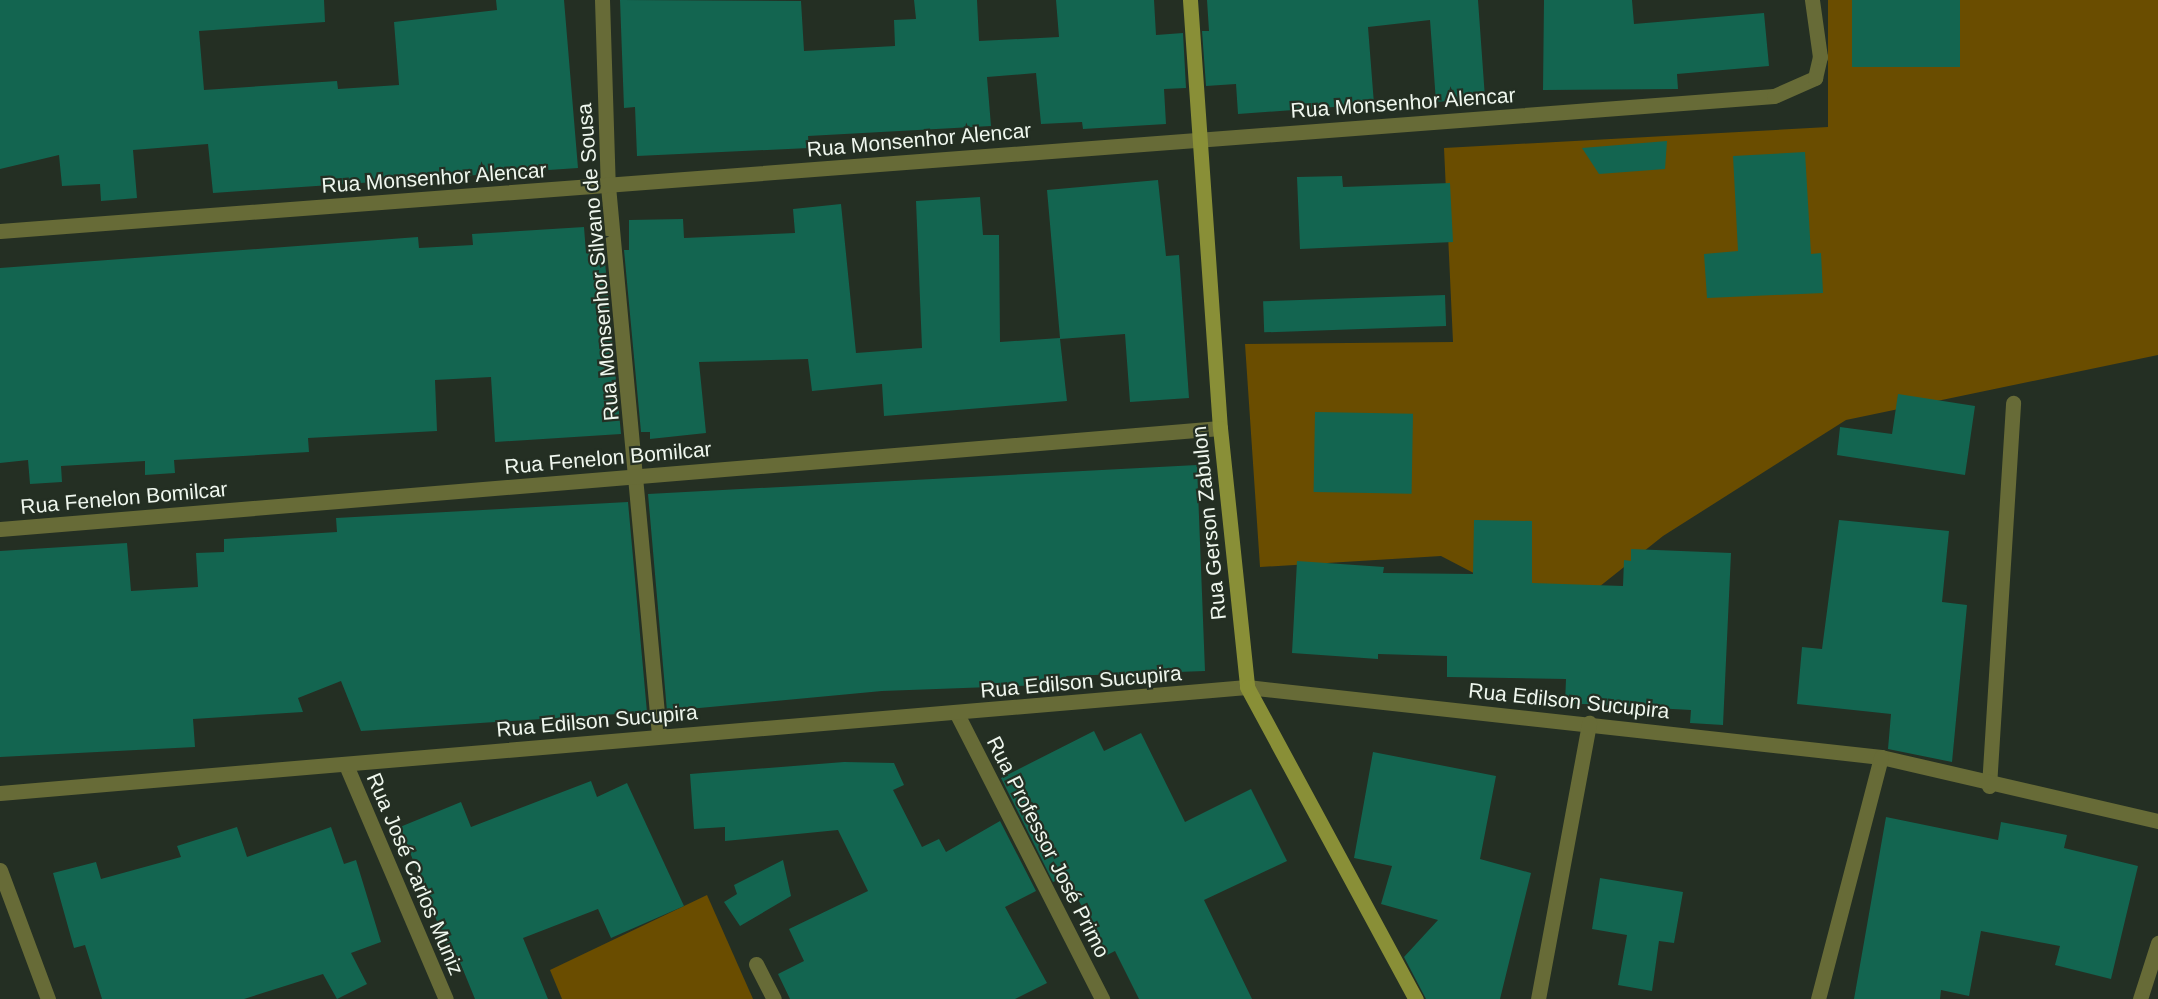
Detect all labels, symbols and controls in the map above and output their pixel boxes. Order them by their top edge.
street label: Rua Monsenhor Alencar [1289,83,1517,123]
street label: Rua Monsenhor Silvano de Sousa [572,102,624,422]
street label: Rua Monsenhor Alencar [805,118,1033,162]
street label: Rua Monsenhor Alencar [320,158,548,198]
street label: Rua Gerson Zabulon [1186,425,1232,621]
street label: Rua Fenelon Bomilcar [503,436,713,480]
street label: Rua Fenelon Bomilcar [19,476,229,520]
street label: Rua Edilson Sucupira [979,661,1183,703]
street label: Rua Edilson Sucupira [1467,678,1671,724]
street label: Rua Edilson Sucupira [495,700,699,742]
street label: Rua Professor José Primo [981,732,1115,962]
street label: Rua José Carlos Muniz [361,769,469,979]

